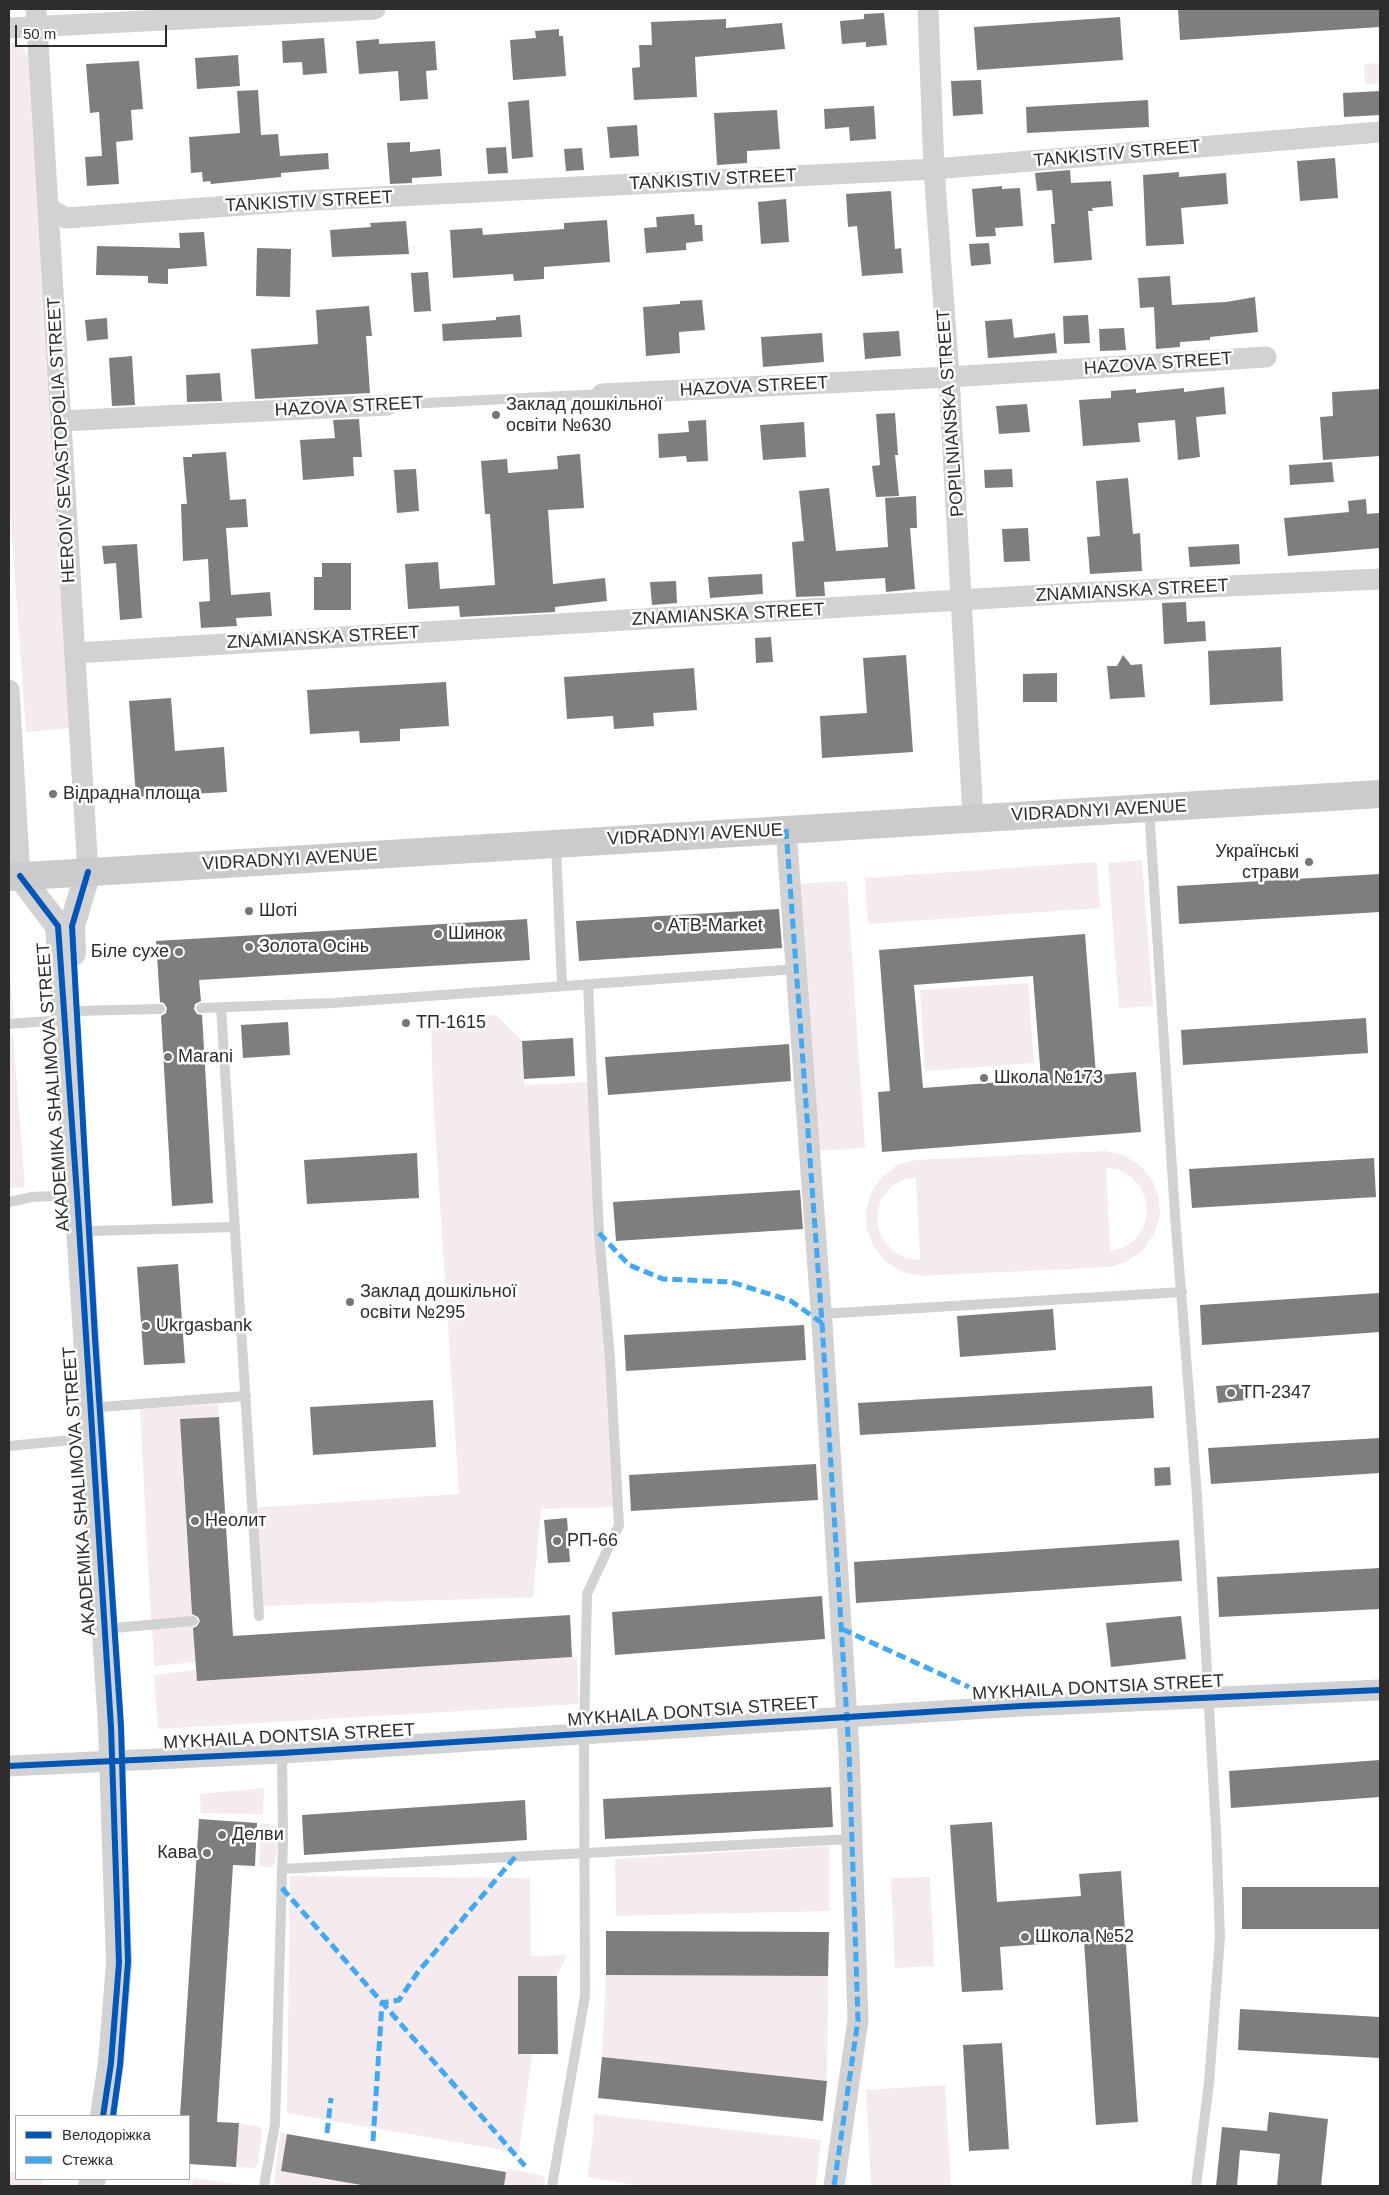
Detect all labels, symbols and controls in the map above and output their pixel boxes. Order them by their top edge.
scale bar [18,15,170,47]
text: 50 m [23,25,56,42]
street label: TANKISTIV STREET [1033,136,1201,172]
street label: TANKISTIV STREET [629,165,797,195]
street label: TANKISTIV STREET [225,187,393,217]
street label: HEROIV SEVASTOPOLIA STREET [44,296,80,584]
street label: POPILNIANSKA STREET [933,308,969,518]
street label: HAZOVA STREET [1083,348,1233,380]
street label: HAZOVA STREET [679,372,829,402]
street label: HAZOVA STREET [274,392,424,422]
place label: Заклад дошкільної освіти №630 [506,394,663,436]
marker: Заклад дошкільної освіти №630 [490,409,502,421]
street label: ZNAMIANSKA STREET [1035,575,1229,607]
street label: ZNAMIANSKA STREET [631,599,825,631]
street label: ZNAMIANSKA STREET [226,622,420,654]
place label: Відрадна площа [63,783,200,805]
marker: Відрадна площа [47,788,59,800]
street label: VIDRADNYI AVENUE [1011,796,1187,826]
street label: VIDRADNYI AVENUE [607,820,783,850]
place label: Українські страви [1215,841,1299,884]
street label: VIDRADNYI AVENUE [202,845,378,875]
marker: Українські страви [1303,856,1315,868]
place label: Шоті [259,900,297,922]
marker: Шоті [243,905,255,917]
place label: ATB-Market [668,915,763,937]
marker: ATB-Market [652,920,664,932]
place label: Шинок [448,923,502,945]
marker: Шинок [432,928,444,940]
place label: Золота Осінь [259,936,369,958]
place label: Біле сухе [91,941,169,963]
marker: Золота Осінь [243,941,255,953]
street label: AKADEMIKA SHALIMOVA STREET [33,942,75,1232]
marker: Біле сухе [173,946,185,958]
place label: ТП-1615 [416,1012,486,1034]
marker: ТП-1615 [400,1017,412,1029]
place label: Marani [178,1046,233,1068]
marker: Marani [162,1051,174,1063]
place label: Школа №173 [994,1067,1103,1089]
marker: Школа №173 [978,1072,990,1084]
place label: Заклад дошкільної освіти №295 [360,1281,517,1324]
marker: Заклад дошкільної освіти №295 [344,1296,356,1308]
place label: Ukrgasbank [156,1315,252,1337]
marker: Ukrgasbank [140,1320,152,1332]
street label: AKADEMIKA SHALIMOVA STREET [59,1346,101,1636]
place label: ТП-2347 [1241,1382,1311,1404]
marker: ТП-2347 [1225,1387,1237,1399]
place label: Неолит [205,1510,266,1532]
marker: Неолит [189,1515,201,1527]
place label: РП-66 [567,1530,618,1552]
marker: РП-66 [551,1535,563,1547]
street label: MYKHAILA DONTSIA STREET [972,1671,1224,1705]
street label: MYKHAILA DONTSIA STREET [567,1692,819,1732]
street label: MYKHAILA DONTSIA STREET [163,1720,415,1754]
place label: Делви [232,1824,284,1846]
marker: Делви [216,1829,228,1841]
place label: Кава [157,1842,197,1864]
marker: Кава [201,1847,213,1859]
place label: Школа №52 [1035,1926,1134,1948]
marker: Школа №52 [1019,1931,1031,1943]
legend [15,2115,190,2180]
text: Велодоріжка [62,2126,151,2143]
text: Стежка [62,2151,113,2168]

